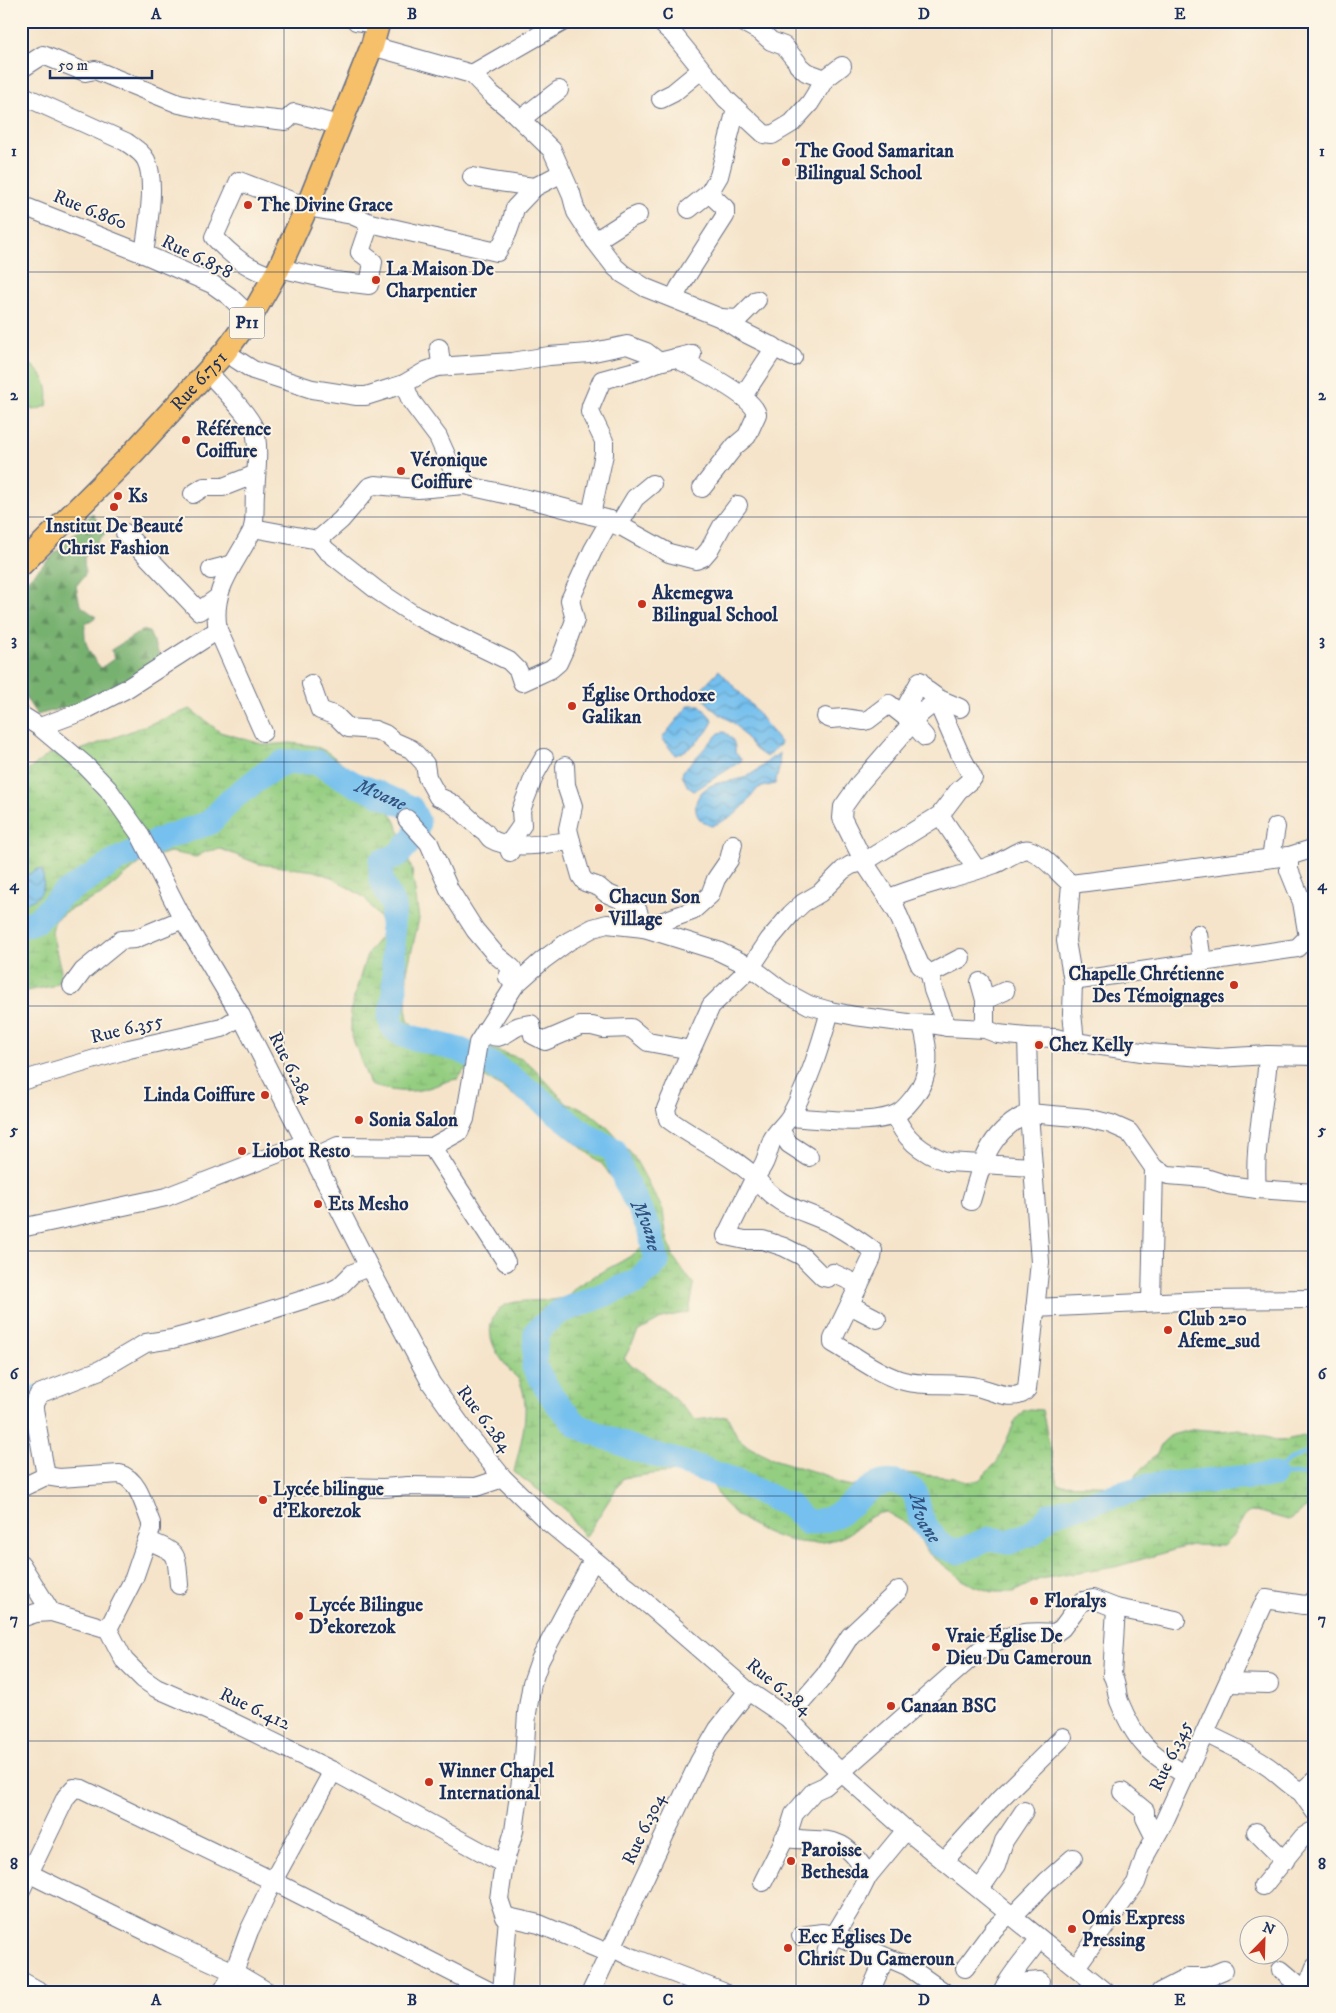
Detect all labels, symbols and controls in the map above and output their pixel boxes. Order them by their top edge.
text: A [150,4,162,24]
text: B [407,4,417,24]
text: C [663,4,673,24]
text: D [918,4,930,24]
text: E [1174,4,1186,24]
scale bar [50,48,152,80]
text: 50 m [58,56,88,75]
place label: The Good Samaritan Bilingual School [795,140,955,185]
text: 1 [11,141,17,161]
text: 1 [1319,141,1325,161]
marker: The Good Samaritan Bilingual School [780,156,792,168]
street label: Rue 6.860 [50,185,130,235]
place label: The Divine Grace [257,194,393,217]
marker: The Divine Grace [242,199,254,211]
street label: Rue 6.858 [158,230,236,284]
place label: La Maison De Charpentier [386,258,494,303]
marker: La Maison De Charpentier [370,274,382,286]
road number: P11 [230,307,264,338]
street label: Rue 6.751 [165,346,232,416]
text: 2 [10,385,19,405]
text: 2 [1318,385,1327,405]
place label: Référence Coiffure [196,418,271,463]
marker: Référence Coiffure [180,434,192,446]
place label: Véronique Coiffure [410,449,488,494]
marker: Véronique Coiffure [395,465,407,477]
place label: Ks [128,485,148,508]
marker: Ks [112,490,124,502]
marker: Institut De Beauté Christ Fashion [108,501,120,513]
place label: Institut De Beauté Christ Fashion [45,515,184,560]
place label: Akemegwa Bilingual School [651,582,778,627]
marker: Akemegwa Bilingual School [636,598,648,610]
text: 3 [11,630,17,650]
text: 3 [1319,630,1325,650]
place label: Église Orthodoxe Galikan [582,682,715,729]
marker: Église Orthodoxe Galikan [566,700,578,712]
water label: Mvane [350,773,411,817]
text: 4 [8,875,19,895]
text: 4 [1316,875,1327,895]
place label: Chacun Son Village [608,886,701,931]
marker: Chacun Son Village [593,902,605,914]
place label: Chapelle Chrétienne Des Témoignages [1069,963,1225,1008]
marker: Chapelle Chrétienne Des Témoignages [1228,979,1240,991]
street label: Rue 6.355 [88,1009,166,1049]
street label: Rue 6.284 [263,1028,319,1109]
place label: Chez Kelly [1049,1034,1134,1057]
marker: Chez Kelly [1033,1039,1045,1051]
place label: Linda Coiffure [143,1084,255,1107]
marker: Linda Coiffure [259,1089,271,1101]
place label: Sonia Salon [369,1109,459,1132]
marker: Sonia Salon [353,1114,365,1126]
text: 5 [9,1120,18,1140]
text: 5 [1317,1120,1326,1140]
place label: Liobot Resto [252,1140,350,1163]
marker: Liobot Resto [236,1145,248,1157]
place label: Ets Mesho [328,1193,408,1216]
water label: Mvane [624,1194,667,1255]
marker: Ets Mesho [312,1198,324,1210]
place label: Club 2=0 Afeme_sud [1177,1308,1261,1353]
marker: Club 2=0 Afeme_sud [1162,1324,1174,1336]
text: 6 [10,1364,20,1384]
text: 6 [1318,1364,1328,1384]
street label: Rue 6.284 [451,1381,517,1458]
place label: Lycée bilingue d’Ekorezok [273,1478,384,1523]
water label: Mvane [903,1489,947,1549]
marker: Lycée bilingue d’Ekorezok [257,1494,269,1506]
place label: Floralys [1044,1590,1107,1613]
place label: Lycée Bilingue D'ekorezok [309,1594,423,1639]
marker: Floralys [1028,1595,1040,1607]
text: 7 [10,1609,18,1629]
text: 7 [1318,1609,1326,1629]
marker: Lycée Bilingue D'ekorezok [293,1610,305,1622]
place label: Vraie Église De Dieu Du Cameroun [945,1623,1093,1670]
marker: Vraie Église De Dieu Du Cameroun [930,1641,942,1653]
street label: Rue 6.284 [741,1654,817,1721]
street label: Rue 6.412 [216,1683,295,1736]
place label: Canaan BSC [901,1695,996,1718]
marker: Canaan BSC [885,1700,897,1712]
street label: Rue 6.345 [1145,1716,1198,1795]
place label: Winner Chapel International [438,1760,554,1805]
marker: Winner Chapel International [423,1776,435,1788]
street label: Rue 6.304 [617,1789,671,1868]
place label: Paroisse Bethesda [801,1839,870,1884]
text: 8 [10,1854,18,1874]
text: 8 [1318,1854,1326,1874]
marker: Paroisse Bethesda [785,1855,797,1867]
place label: Omis Express Pressing [1082,1907,1186,1952]
north arrow [1238,1916,1288,1966]
text: N [1260,1918,1278,1940]
marker: Omis Express Pressing [1066,1923,1078,1935]
place label: Eec Églises De Christ Du Cameroun [798,1924,956,1971]
marker: Eec Églises De Christ Du Cameroun [782,1942,794,1954]
text: A [150,1990,162,2010]
text: B [407,1990,417,2010]
text: C [663,1990,673,2010]
text: D [918,1990,930,2010]
text: E [1174,1990,1186,2010]

